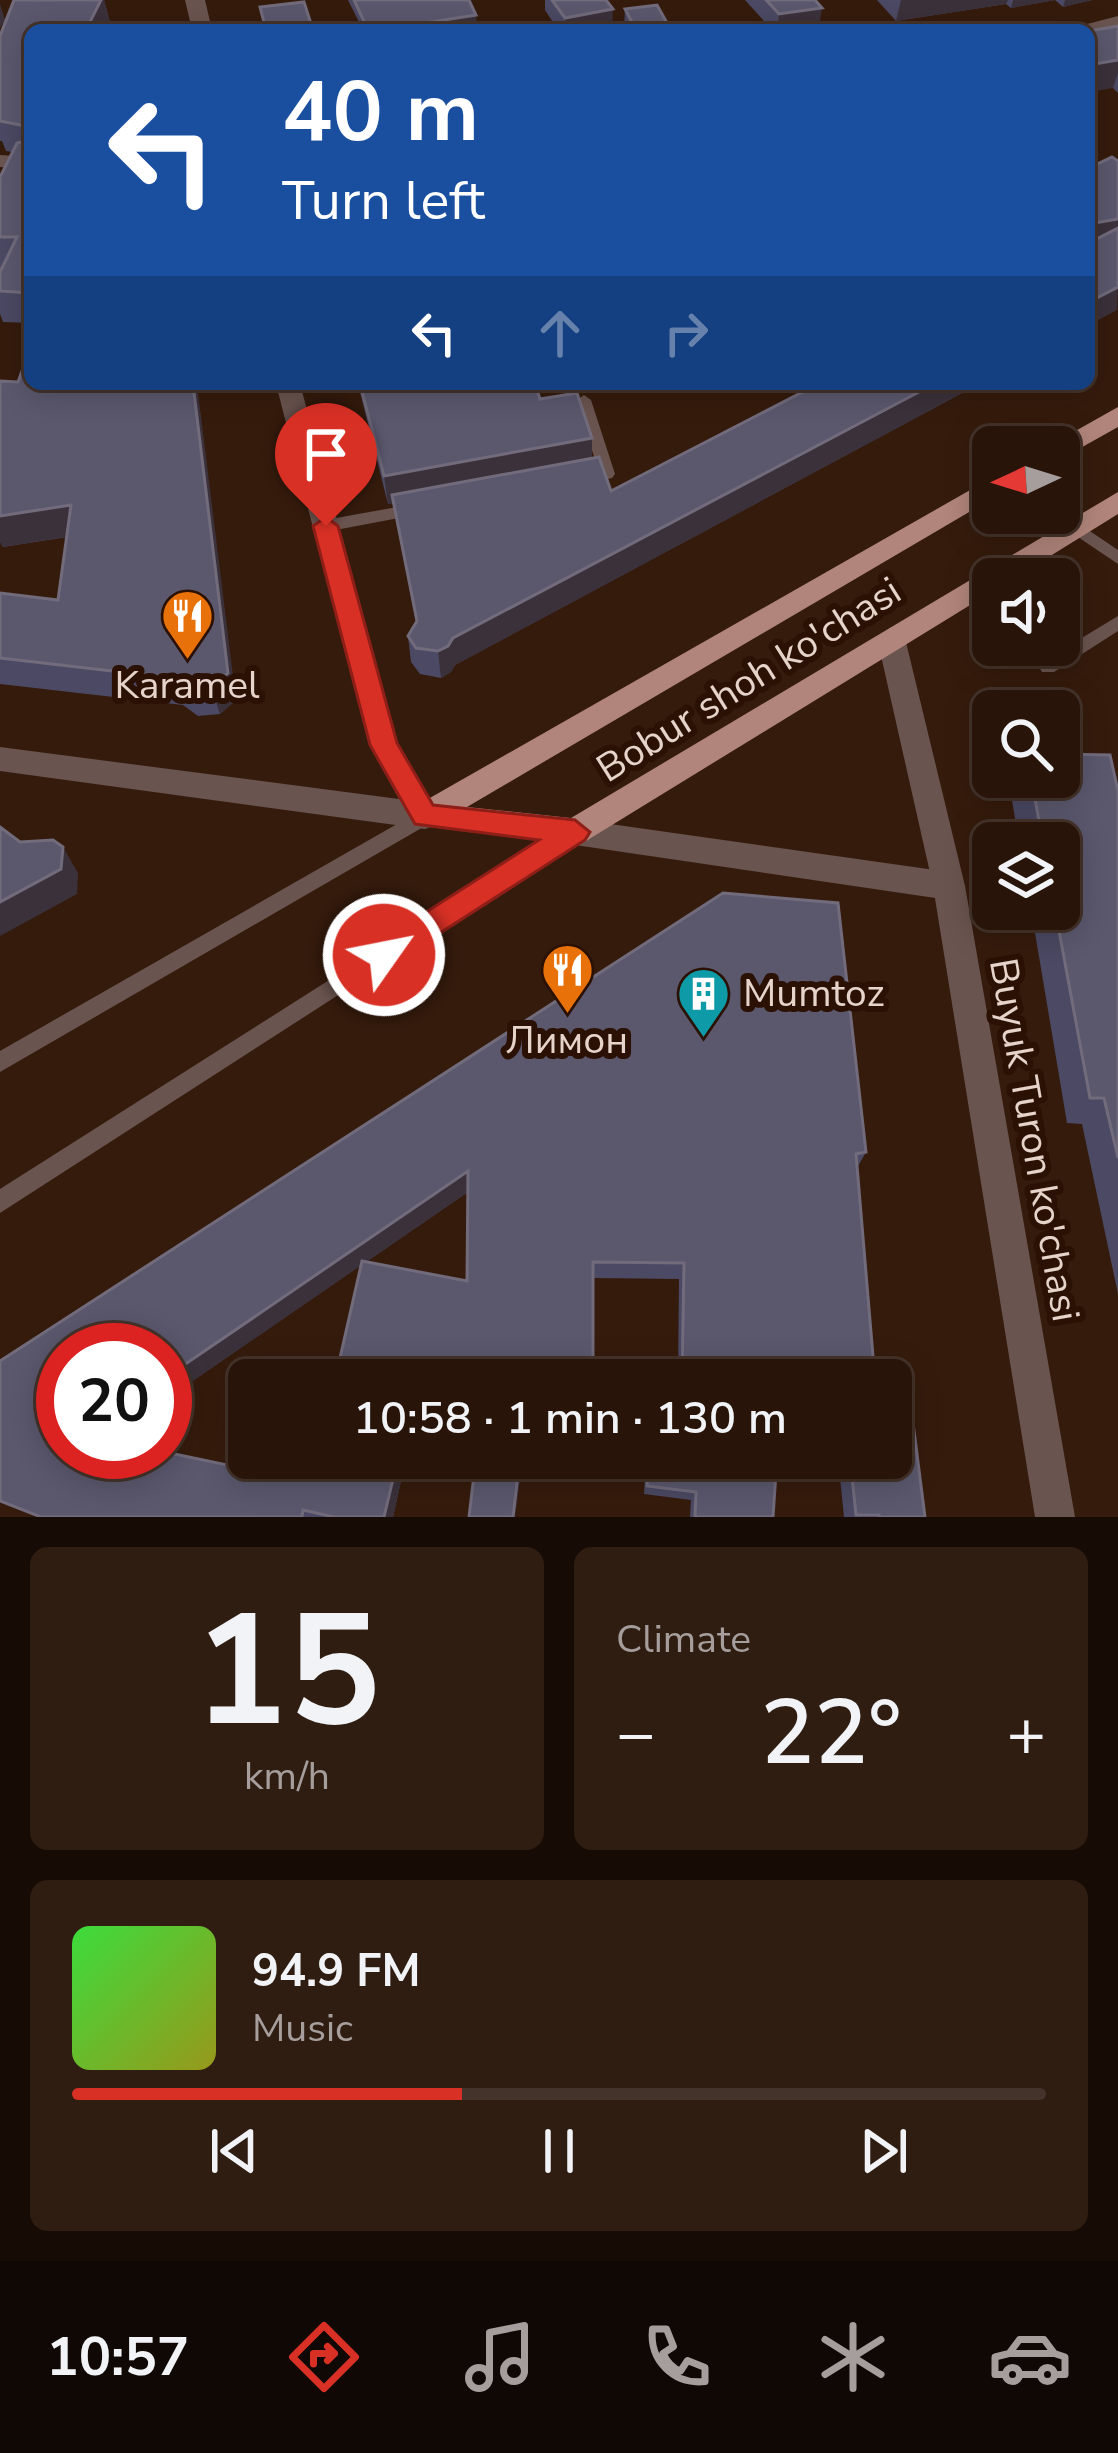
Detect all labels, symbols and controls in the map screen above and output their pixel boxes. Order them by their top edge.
text: 40 m [282,55,479,170]
icon: left [84,72,240,228]
text: Turn left [282,164,485,238]
icon: left [401,300,467,366]
icon: ahead [527,300,593,366]
icon: right [653,300,719,366]
pin [275,403,377,526]
icon: arrive [293,421,359,487]
north arrow [972,426,1080,534]
map controls [972,426,1080,930]
button: sound [972,558,1080,666]
street label: Bobur shoh ko'chasi [587,565,911,795]
restaurant icon: Karamel [159,587,215,661]
place label: Karamel [114,659,260,712]
button: search [972,690,1080,798]
button: layers [972,822,1080,930]
position arrow [321,892,447,1018]
restaurant icon: Лимон [539,942,595,1016]
street label: Buyuk Turon ko'chasi [976,954,1092,1326]
building icon: Mumtoz [676,965,732,1039]
place label: Mumtoz [743,967,885,1020]
place label: Лимон [506,1014,628,1067]
speed limit sign: 20 [36,1323,192,1479]
text: 10:58 · 1 min · 130 m [353,1388,787,1449]
text: 15 [193,1565,381,1778]
text: Climate [616,1613,751,1666]
text: 22° [760,1672,902,1795]
text: − [616,1689,656,1779]
text: + [1006,1689,1046,1779]
text: km/h [244,1750,330,1803]
text: 94.9 FM [252,1941,421,2002]
text: Music [252,2002,353,2055]
icon: previous [201,2118,267,2184]
icon: pause [526,2118,592,2184]
icon: next [851,2118,917,2184]
icon: directions [282,2315,366,2399]
icon: music [458,2315,542,2399]
icon: phone [635,2315,719,2399]
icon: climate [811,2315,895,2399]
icon: car [988,2315,1072,2399]
text: 10:57 [46,2320,189,2394]

